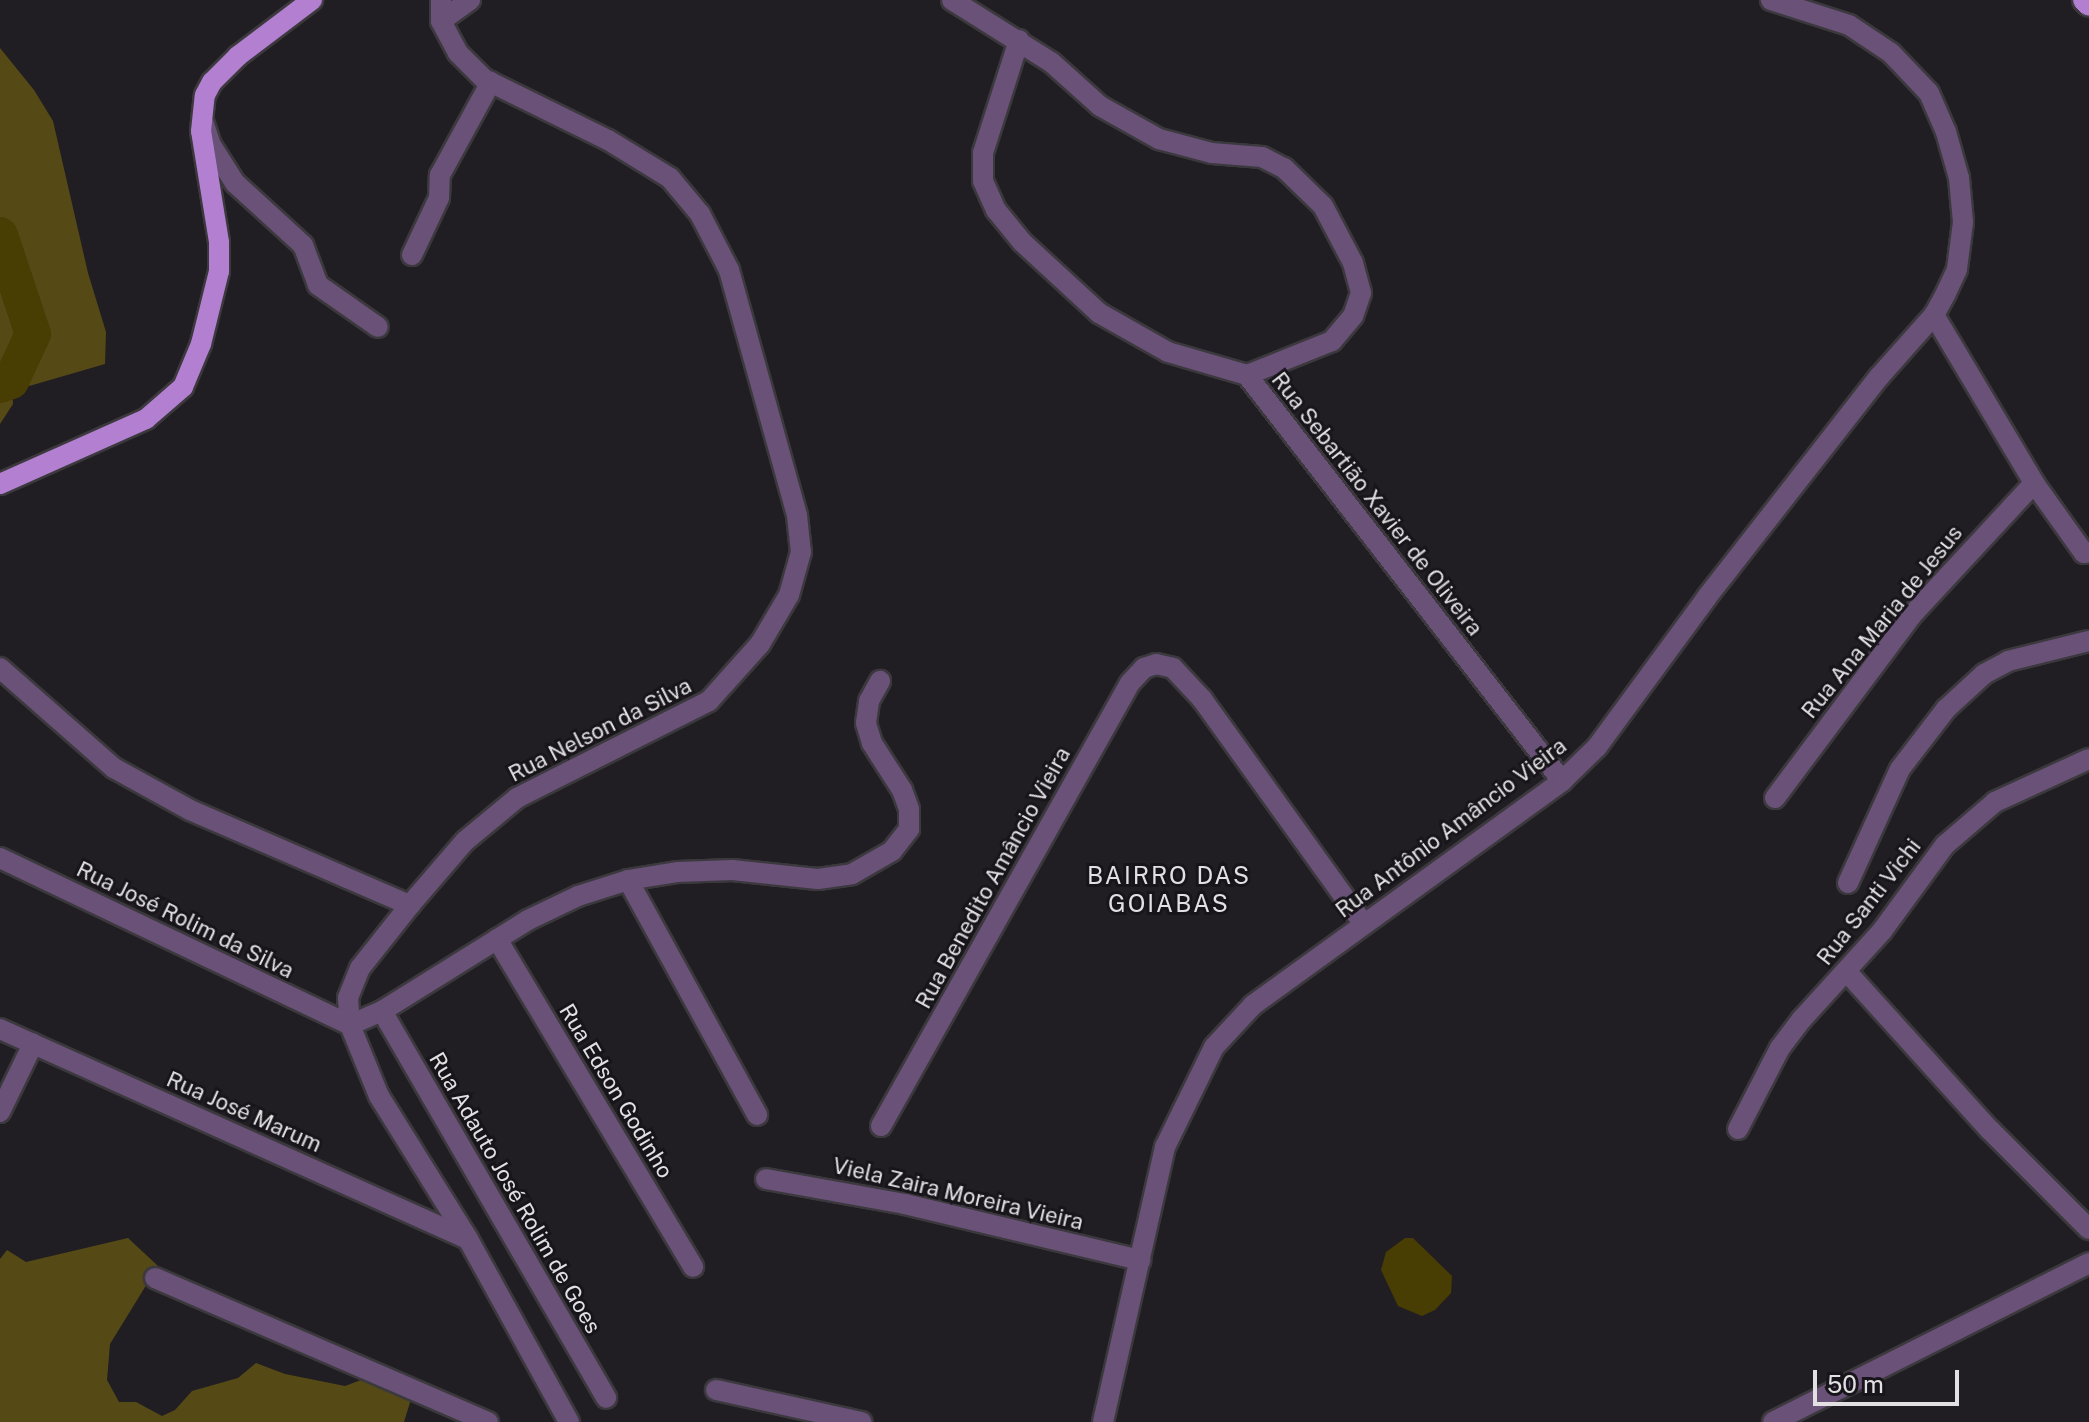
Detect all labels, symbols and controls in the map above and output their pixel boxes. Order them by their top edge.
street label: Rua Sebartião Xavier de Oliveira [1266,367,1488,641]
street label: Rua Ana Maria de Jesus [1796,520,1968,724]
street label: Rua Nelson da Silva [504,672,696,788]
street label: Rua Antônio Amâncio Vieira [1330,732,1572,924]
street label: Rua Benedito Amâncio Vieira [910,742,1076,1014]
street label: Rua Santi Vichi [1811,833,1927,971]
street label: Rua José Rolim da Silva [72,856,298,984]
district label: BAIRRO DAS GOIABAS [1087,862,1251,918]
street label: Rua Edson Godinho [554,999,678,1183]
street label: Rua Adauto José Rolim de Goes [423,1048,607,1338]
street label: Rua José Marum [162,1066,326,1158]
street label: Viela Zaira Moreira Vieira [830,1152,1086,1236]
scale bar [1817,1354,1963,1404]
text: 50 m [1827,1370,1884,1398]

